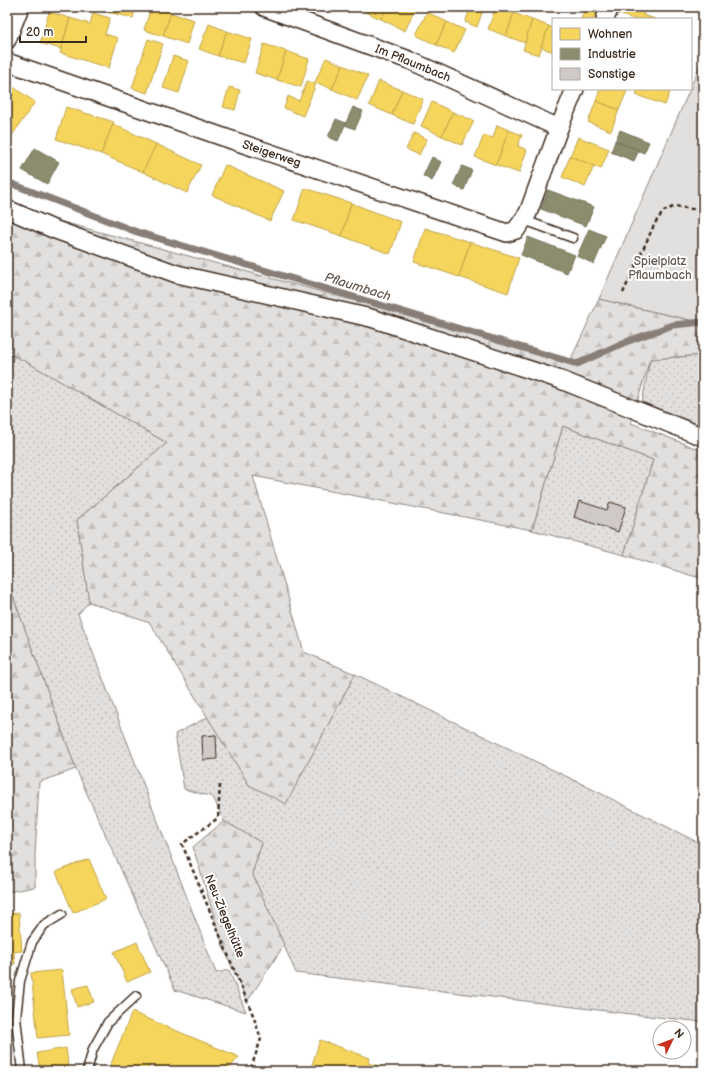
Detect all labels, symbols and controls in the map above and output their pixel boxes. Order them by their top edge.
scale bar [20,18,86,44]
legend [552,18,692,90]
text: 20 m [26,25,53,40]
text: Wohnen [588,27,633,42]
street label: Im Pflaumbach [373,41,453,86]
text: Industrie [588,47,636,62]
text: Sonstige [588,67,635,82]
street label: Steigerweg [240,137,303,171]
park label: Spielplatz Pflaumbach [628,254,692,283]
water label: Pflaumbach [323,269,393,305]
street label: Neu-Ziegelhütte [201,872,248,960]
north arrow [652,1020,692,1060]
text: N [671,1026,687,1041]

